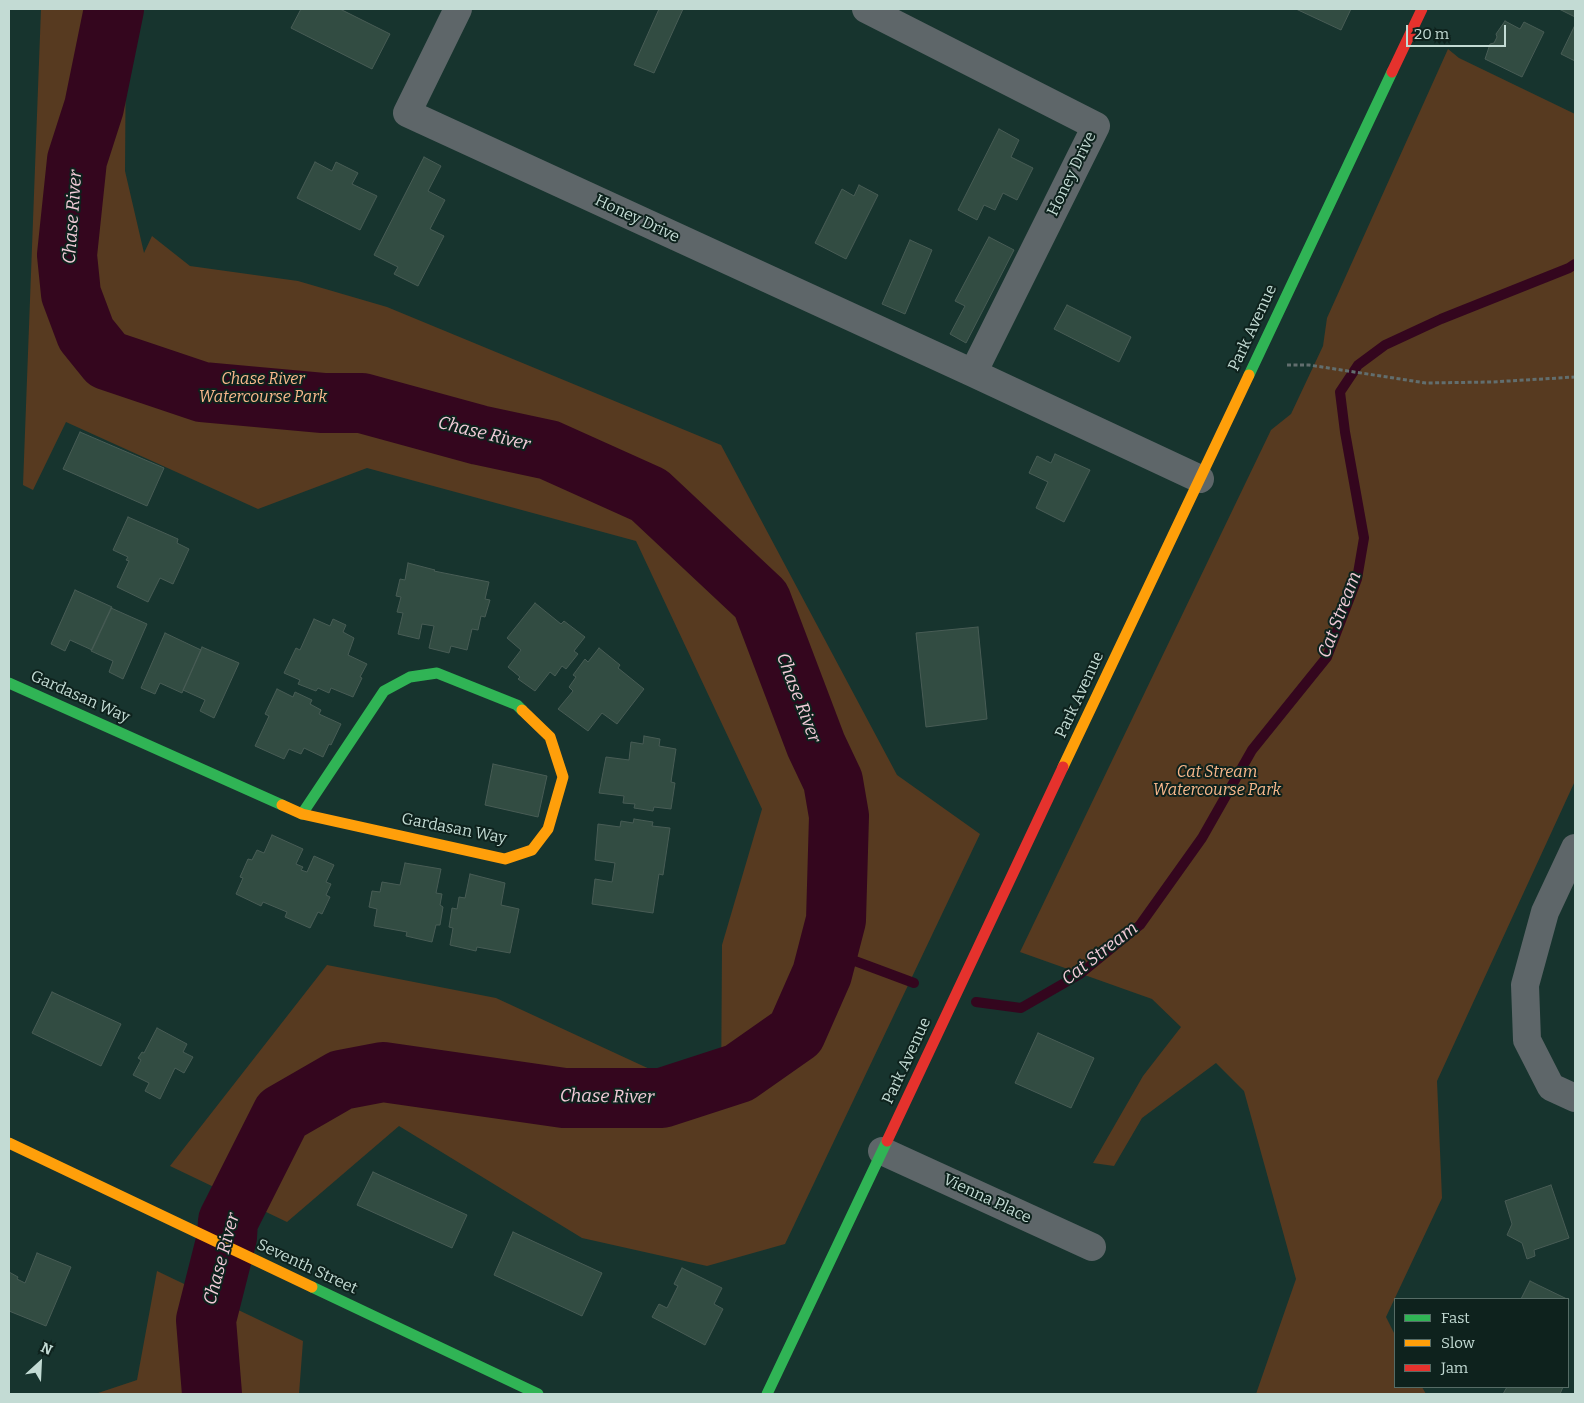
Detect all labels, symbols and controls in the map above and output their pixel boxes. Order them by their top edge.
scale bar [1409,15,1509,47]
text: 20 m [1414,25,1449,43]
street label: Honey Drive [1043,129,1101,219]
water label: Chase River [59,169,87,265]
street label: Honey Drive [592,191,682,247]
street label: Park Avenue [1225,282,1281,374]
park label: Chase River Watercourse Park [199,370,327,408]
water label: Chase River [436,412,532,456]
water label: Cat Stream [1314,569,1366,661]
street label: Park Avenue [1052,649,1108,741]
water label: Chase River [771,650,825,746]
street label: Gardasan Way [27,667,133,727]
park label: Cat Stream Watercourse Park [1153,763,1281,801]
street label: Gardasan Way [400,809,508,849]
water label: Cat Stream [1058,918,1142,990]
street label: Park Avenue [879,1015,935,1107]
water label: Chase River [560,1085,654,1109]
street label: Vienna Place [940,1170,1034,1228]
water label: Chase River [199,1211,245,1307]
street label: Seventh Street [254,1235,360,1299]
legend [1394,1298,1569,1388]
text: Fast [1441,1309,1470,1327]
text: Slow [1441,1334,1475,1352]
north arrow [15,1338,65,1388]
text: N [38,1339,55,1359]
text: Jam [1441,1359,1468,1377]

